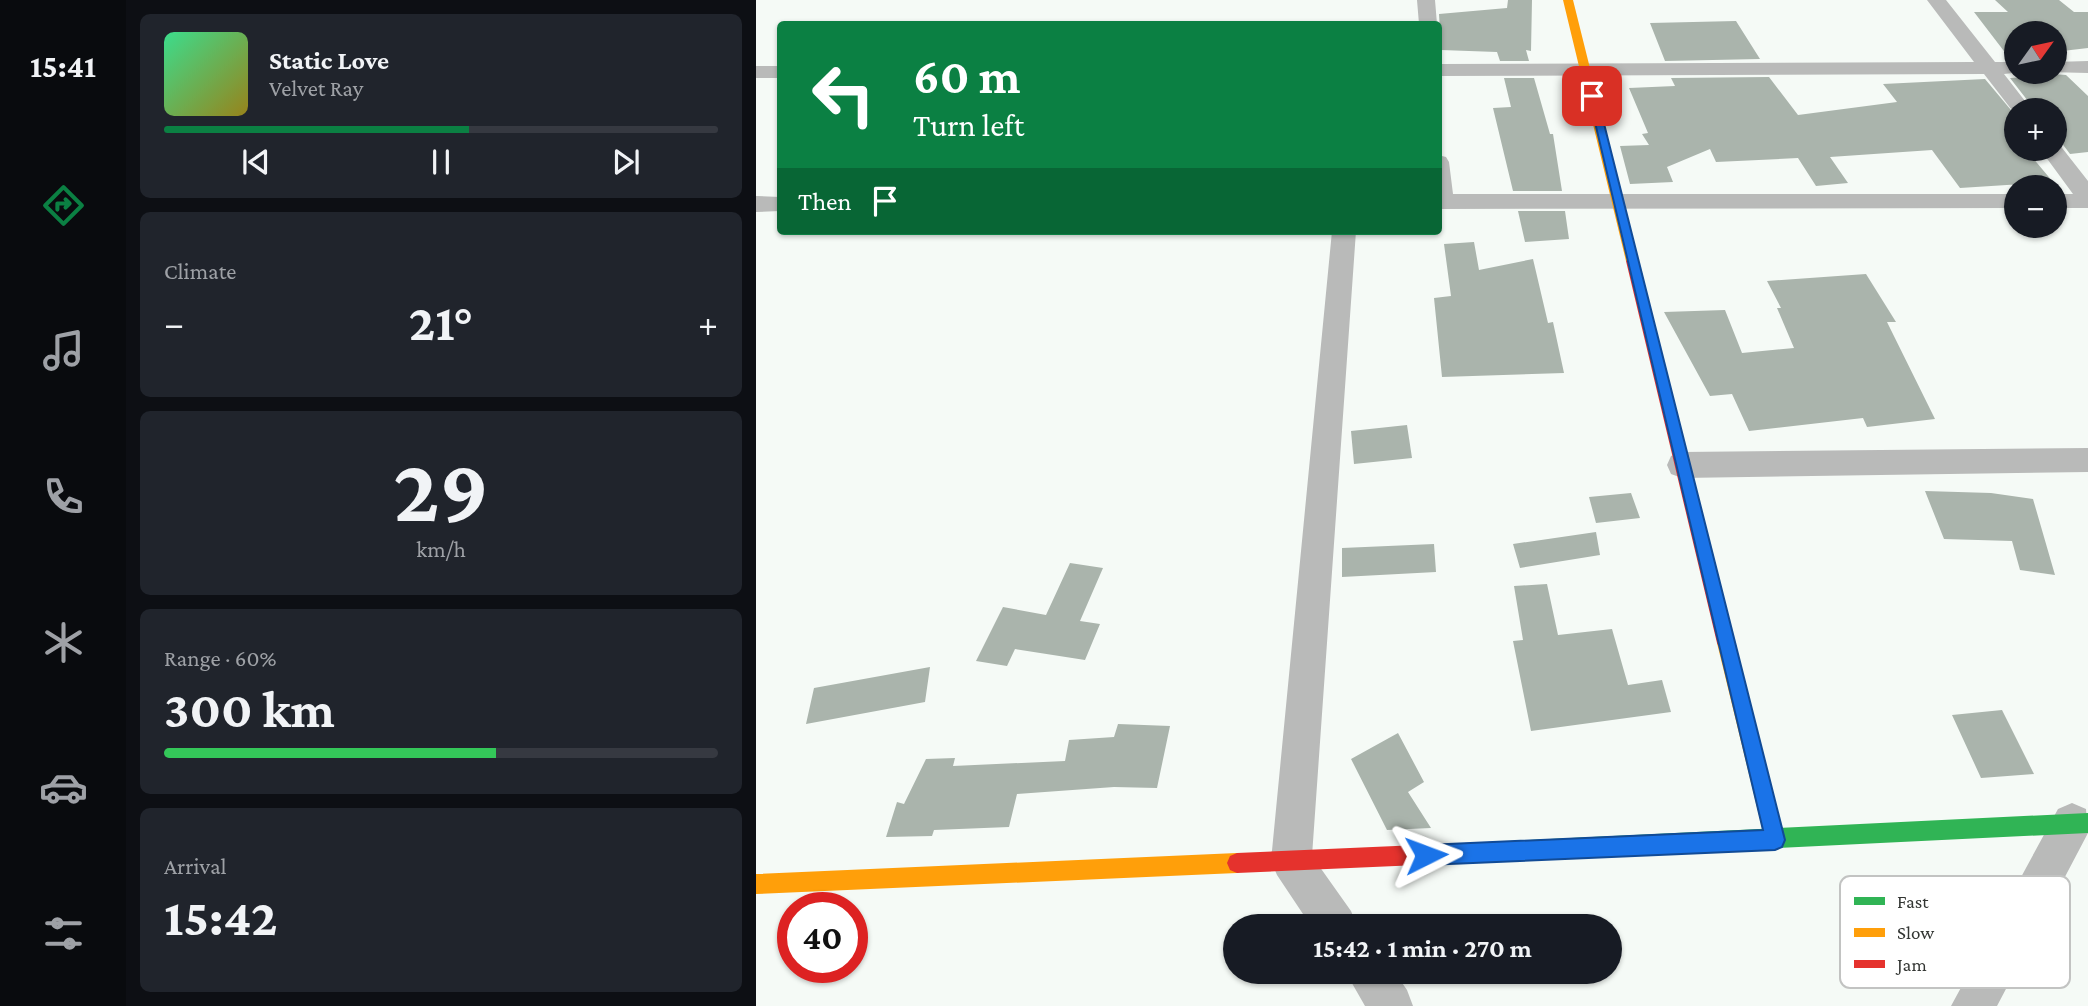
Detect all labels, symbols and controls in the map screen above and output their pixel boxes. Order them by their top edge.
north arrow [2004,21,2067,84]
map controls [2004,21,2067,238]
text: Static Love [269,46,389,75]
text: 15:41 [30,48,96,84]
icon: left [798,49,889,140]
text: 60 m [913,49,1020,104]
pin [1562,66,1622,126]
text: Velvet Ray [269,75,363,101]
icon: arrive [1573,77,1611,115]
button: + [2004,98,2067,161]
text: Turn left [913,107,1024,143]
icon: previous [237,143,275,181]
icon: pause [422,143,460,181]
icon: next [607,143,645,181]
button: − [2004,175,2067,238]
icon: directions [39,181,88,230]
icon: arrive [866,182,904,220]
text: Then [798,187,852,216]
text: Climate [164,258,236,284]
text: 21° [409,293,473,351]
text: − [164,302,184,344]
text: + [698,302,718,344]
icon: music [39,326,88,375]
text: 29 [393,439,489,541]
icon: phone [39,472,88,521]
text: km/h [416,536,466,562]
icon: climate [39,618,88,667]
text: Range · 60% [164,645,277,671]
text: 300 km [164,680,335,738]
icon: car [39,763,88,812]
position arrow [1389,818,1463,892]
text: Arrival [164,853,227,879]
legend [1840,876,2070,988]
text: 15:42 [164,888,277,946]
text: Fast [1897,891,1929,912]
speed limit sign: 40 [777,892,868,983]
icon: filters [39,909,88,958]
text: Slow [1897,922,1934,943]
text: 15:42 · 1 min · 270 m [1313,934,1532,963]
text: Jam [1895,954,1927,975]

